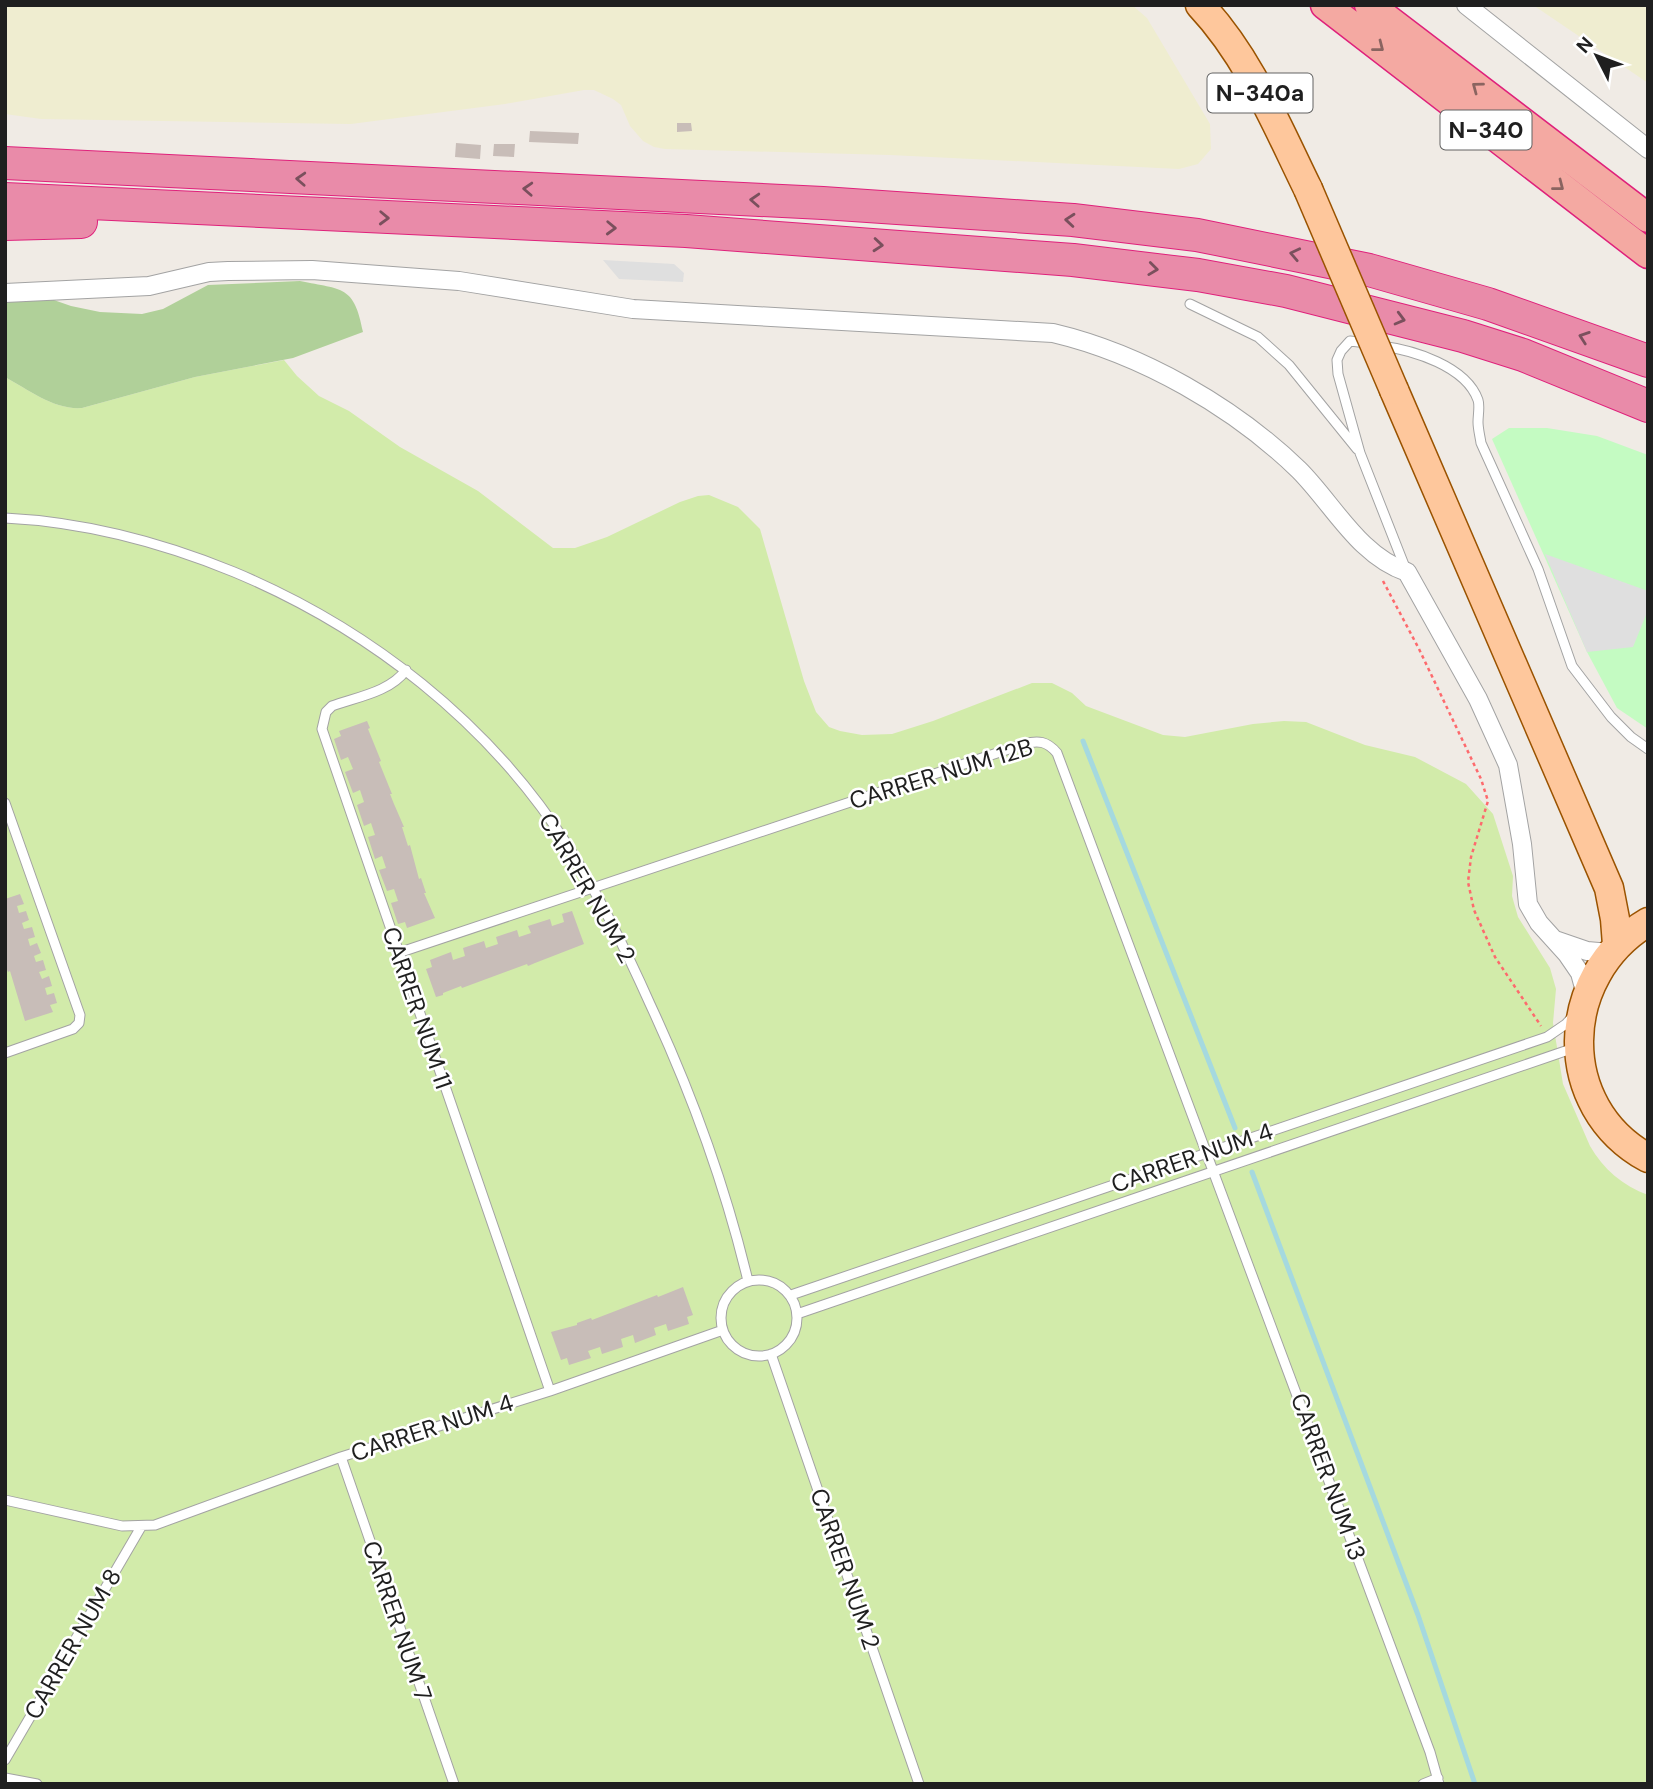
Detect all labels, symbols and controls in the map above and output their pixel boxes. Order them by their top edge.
north arrow [1562,21,1632,91]
text: N [1571,31,1599,58]
one-way arrow [1371,39,1384,52]
road number: N-340a [1208,74,1312,113]
one-way arrow [1472,82,1485,95]
road number: N-340 [1440,111,1532,150]
one-way arrow [295,171,306,186]
one-way arrow [1551,178,1564,191]
one-way arrow [522,182,533,197]
one-way arrow [750,192,761,207]
one-way arrow [379,210,390,225]
one-way arrow [1064,213,1075,228]
one-way arrow [606,220,617,235]
one-way arrow [873,237,884,252]
one-way arrow [1289,248,1301,262]
one-way arrow [1148,262,1159,277]
one-way arrow [1394,310,1406,325]
one-way arrow [1578,331,1590,345]
street label: CARRER NUM 12B [845,731,1036,816]
street label: CARRER NUM 2 [532,807,643,968]
street label: CARRER NUM 11 [375,923,460,1093]
street label: CARRER NUM 4 [1107,1115,1277,1200]
street label: CARRER NUM 4 [347,1387,517,1468]
street label: CARRER NUM 13 [1284,1389,1373,1565]
street label: CARRER NUM 2 [803,1484,888,1653]
street label: CARRER NUM 7 [356,1537,439,1705]
street label: CARRER NUM 8 [17,1563,128,1725]

